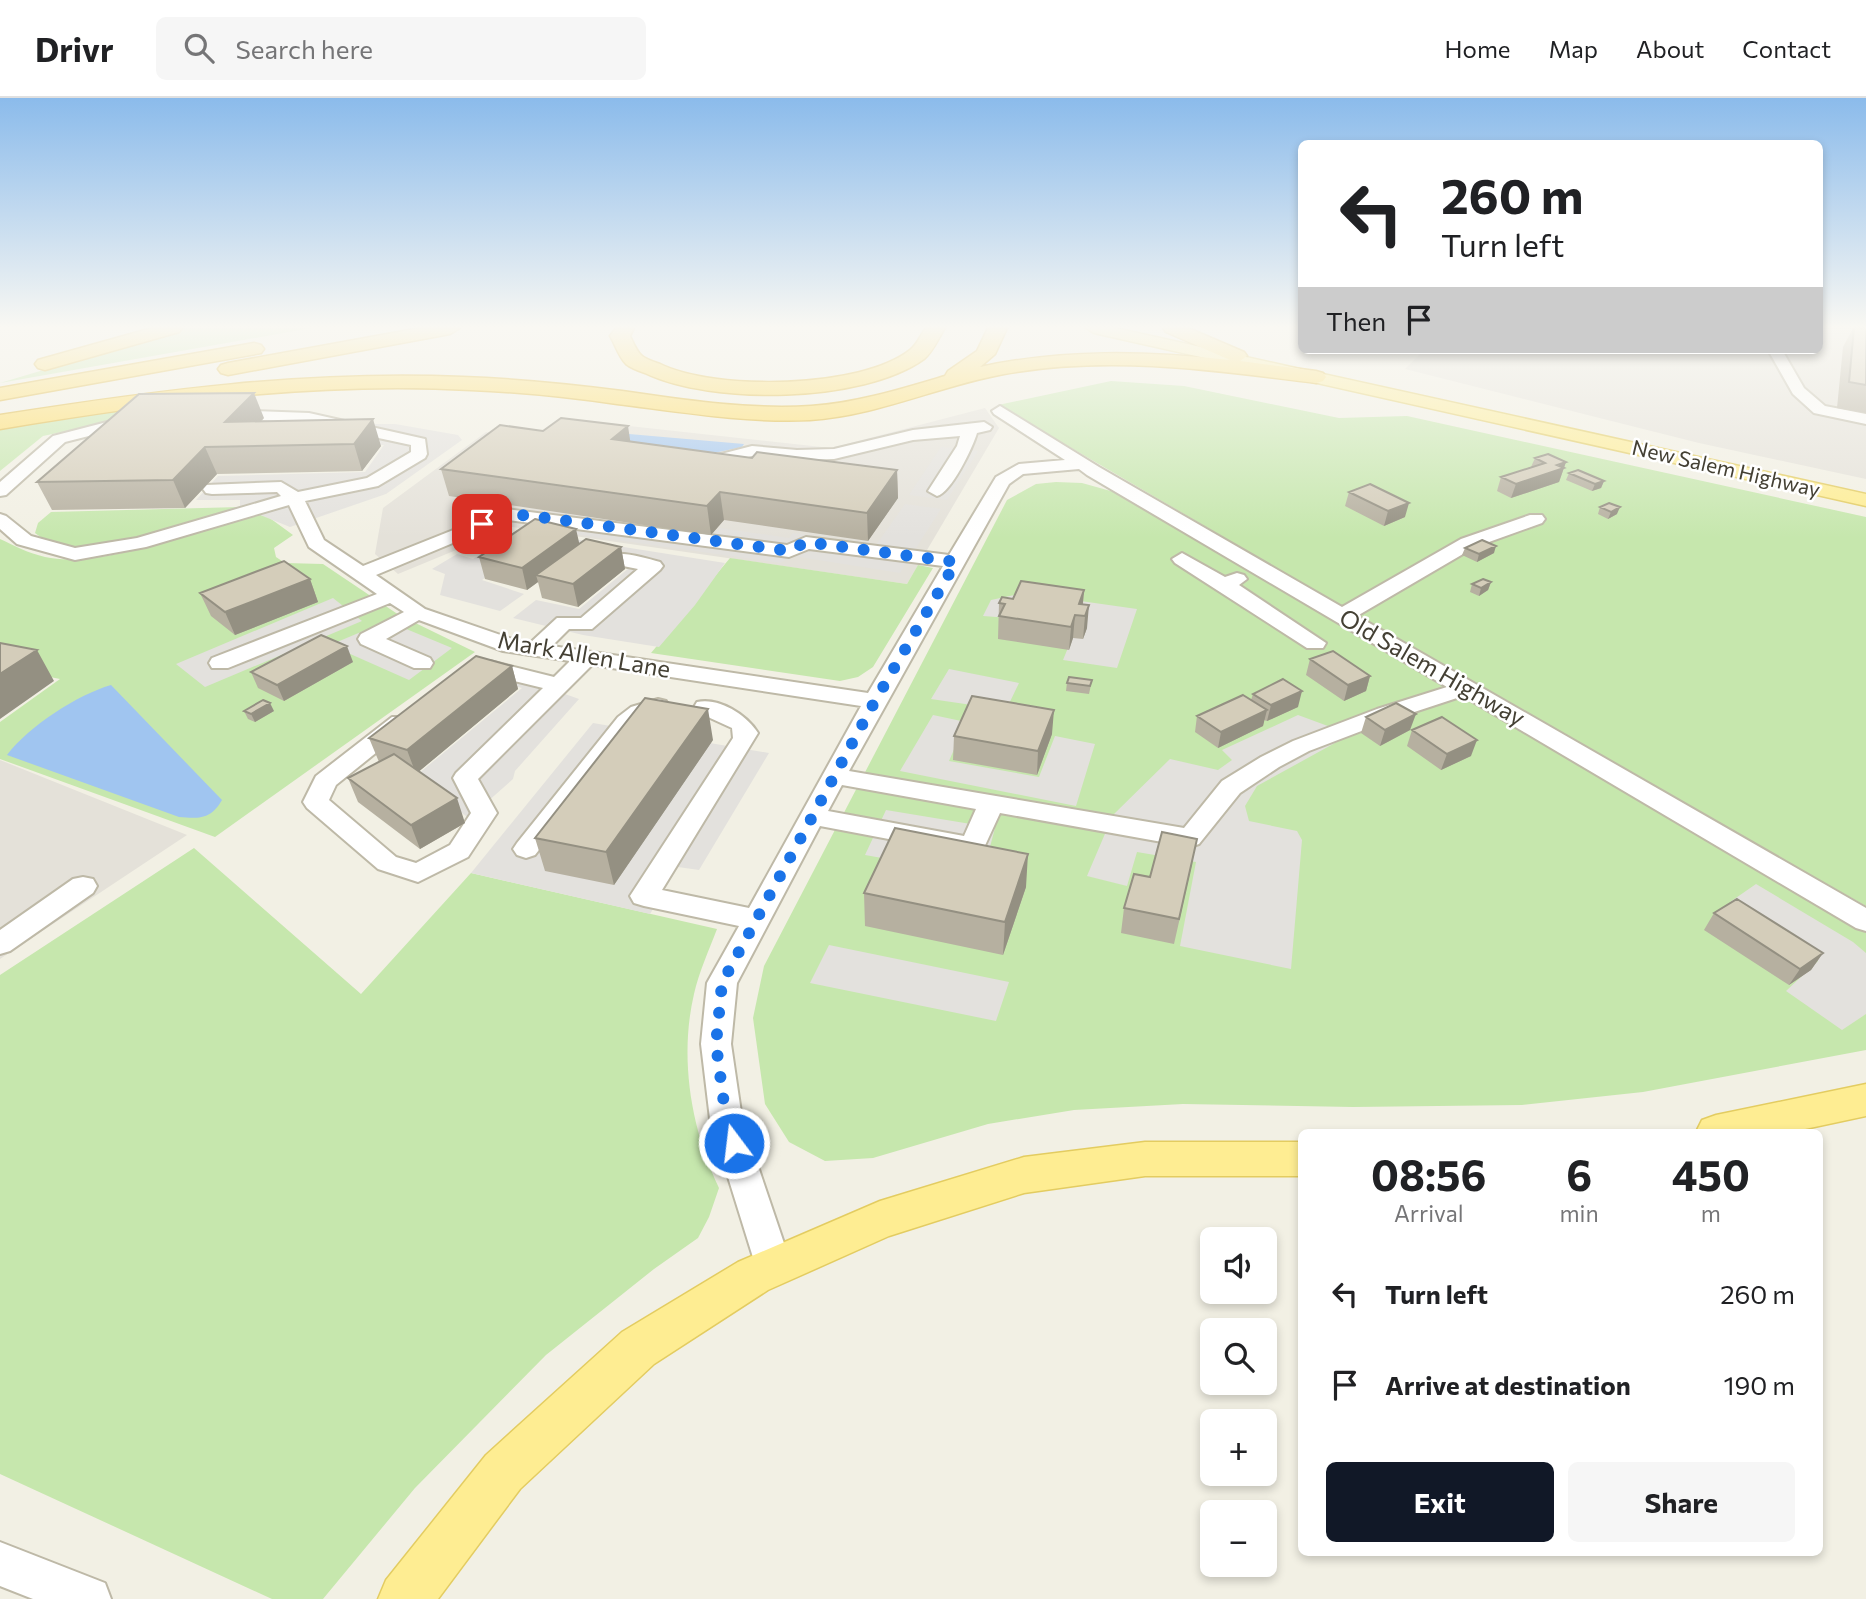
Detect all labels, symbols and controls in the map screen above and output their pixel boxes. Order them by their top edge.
search box [156,17,646,80]
text: Drivr [35,28,114,69]
icon: search [180,29,218,67]
text: Search here [236,33,373,64]
text: Home [1445,34,1511,63]
text: Map [1549,34,1598,63]
text: About [1636,34,1704,63]
text: Contact [1742,34,1831,63]
text: 260 m [1441,164,1583,224]
icon: left [1326,168,1417,259]
text: Turn left [1441,224,1565,264]
icon: arrive [1400,301,1438,339]
text: Then [1326,305,1386,336]
street label: New Salem Highway [1630,434,1823,501]
pin [452,494,512,554]
icon: arrive [463,505,501,543]
street label: Old Salem Highway [1335,602,1531,732]
street label: Mark Allen Lane [496,624,673,683]
position arrow [697,1106,771,1180]
text: 08:56 [1371,1148,1486,1200]
text: 6 [1566,1148,1592,1200]
text: 450 [1672,1148,1750,1200]
text: Arrival [1394,1199,1464,1227]
text: min [1560,1199,1599,1227]
text: m [1701,1199,1721,1227]
map controls [1200,1227,1277,1577]
button: sound [1200,1227,1277,1304]
icon: left [1326,1275,1364,1313]
text: Turn left [1385,1278,1488,1309]
text: 260 m [1720,1278,1795,1309]
button: search [1200,1318,1277,1395]
icon: arrive [1326,1366,1364,1404]
text: Arrive at destination [1385,1369,1631,1400]
text: 190 m [1723,1369,1795,1400]
button: + [1200,1409,1277,1486]
button: Exit [1326,1462,1554,1542]
button: Share [1568,1462,1795,1542]
button: − [1200,1500,1277,1577]

